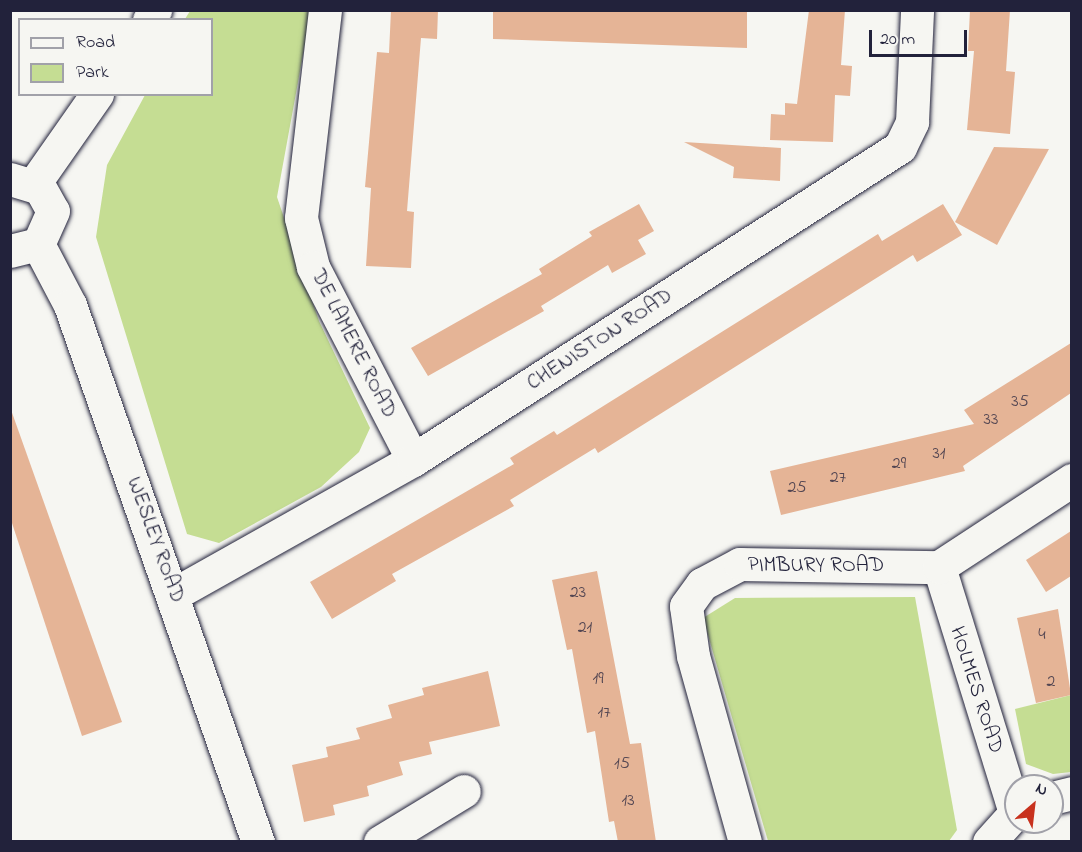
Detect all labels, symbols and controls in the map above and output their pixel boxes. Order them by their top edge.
legend [18,18,213,96]
scale bar [872,18,970,56]
text: 20 m [880,27,915,53]
text: Road [76,30,115,56]
text: Park [76,60,109,86]
street label: DE LAMERE ROAD [305,266,401,422]
street label: CHENISTON ROAD [523,284,677,396]
house number: 35 [1011,391,1029,413]
house number: 33 [984,409,998,431]
house number: 31 [932,443,946,465]
house number: 29 [892,453,906,475]
house number: 27 [830,467,846,489]
street label: WESLEY ROAD [121,474,189,606]
house number: 25 [787,477,807,499]
street label: PIMBURY ROAD [748,553,884,579]
house number: 23 [570,582,586,604]
house number: 21 [578,617,592,639]
street label: HOLMES ROAD [944,623,1008,757]
house number: 4 [1038,624,1046,646]
house number: 19 [592,668,604,690]
house number: 2 [1047,671,1055,693]
house number: 17 [597,702,611,724]
house number: 15 [614,753,630,775]
north arrow [1004,774,1064,834]
text: N [1031,777,1052,803]
house number: 13 [621,790,635,812]

